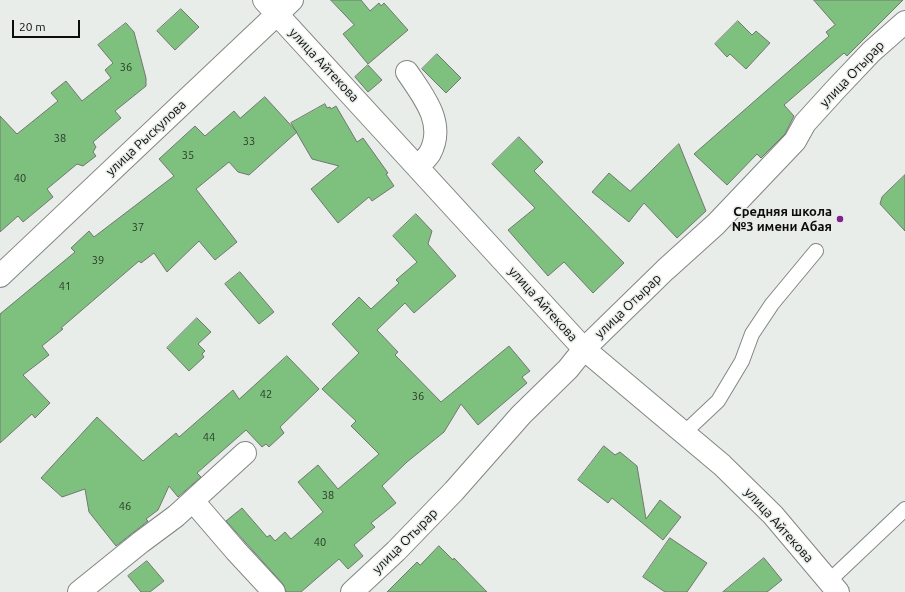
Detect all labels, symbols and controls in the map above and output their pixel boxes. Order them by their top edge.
scale bar [14,12,82,38]
text: 20 m [19,20,46,33]
street label: улица Айтекова [286,25,362,105]
street label: улица Отырар [817,38,887,110]
house number: 36 [120,60,132,74]
street label: улица Рыскулова [103,97,189,179]
house number: 38 [54,131,66,145]
house number: 33 [243,134,255,148]
house number: 35 [182,148,194,162]
house number: 40 [14,171,26,185]
place label: Средняя школа №3 имени Абая [732,204,832,235]
marker: Средняя школа №3 имени Абая [835,214,845,224]
house number: 37 [132,220,144,234]
house number: 39 [92,253,104,267]
street label: улица Айтекова [505,263,581,345]
street label: улица Отырар [592,271,664,341]
house number: 41 [59,279,71,293]
house number: 42 [260,387,272,401]
house number: 36 [412,389,424,403]
house number: 44 [203,430,215,444]
street label: улица Айтекова [741,484,817,566]
house number: 38 [322,488,334,502]
house number: 46 [119,499,131,513]
street label: улица Отырар [369,505,441,577]
house number: 40 [314,535,326,549]

